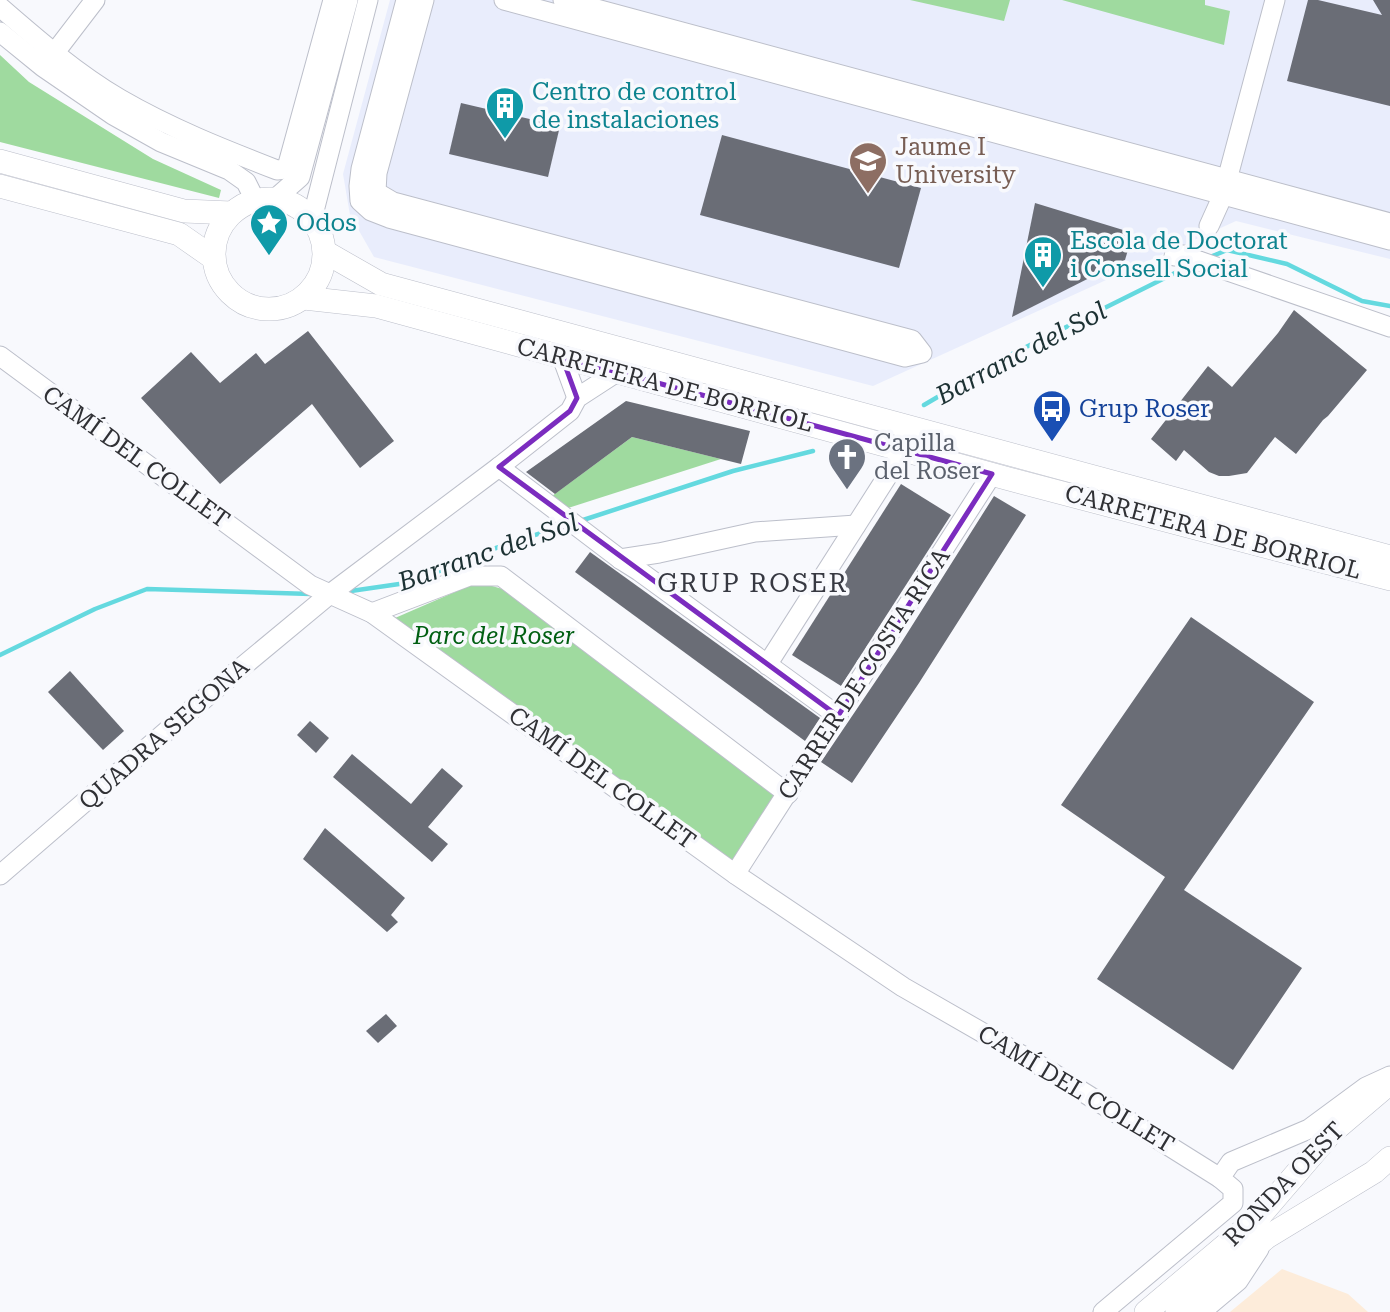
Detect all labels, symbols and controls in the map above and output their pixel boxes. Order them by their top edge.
place label: Centro de control de instalaciones [532,78,736,134]
building icon: Centro de control de instalaciones [484,85,526,140]
place label: Jaume I University [895,133,1017,189]
school or university icon: Jaume I University [847,140,889,195]
place icon: Odos [248,202,290,257]
place label: Odos [296,209,357,237]
place label: Escola de Doctorat i Consell Social [1070,227,1288,283]
building icon: Escola de Doctorat i Consell Social [1022,234,1064,289]
water label: Barranc del Sol [930,295,1111,411]
street label: CARRETERA DE BORRIOL [514,332,816,438]
street label: CAMÍ DEL COLLET [37,379,235,534]
bus stop icon: Grup Roser [1031,388,1073,443]
place label: Grup Roser [1079,395,1210,423]
place label: Capilla del Roser [874,429,981,485]
church icon: Capilla del Roser [826,436,868,491]
street label: CARRETERA DE BORRIOL [1062,479,1364,585]
water label: Barranc del Sol [393,507,582,597]
street label: CARRER DE COSTA RICA [772,543,956,805]
district label: GRUP ROSER [657,568,849,598]
park label: Parc del Roser [412,622,575,650]
street label: QUADRA SEGONA [73,652,255,815]
street label: CAMÍ DEL COLLET [503,700,701,855]
street label: CAMÍ DEL COLLET [973,1018,1180,1159]
street label: RONDA OEST [1218,1116,1350,1252]

